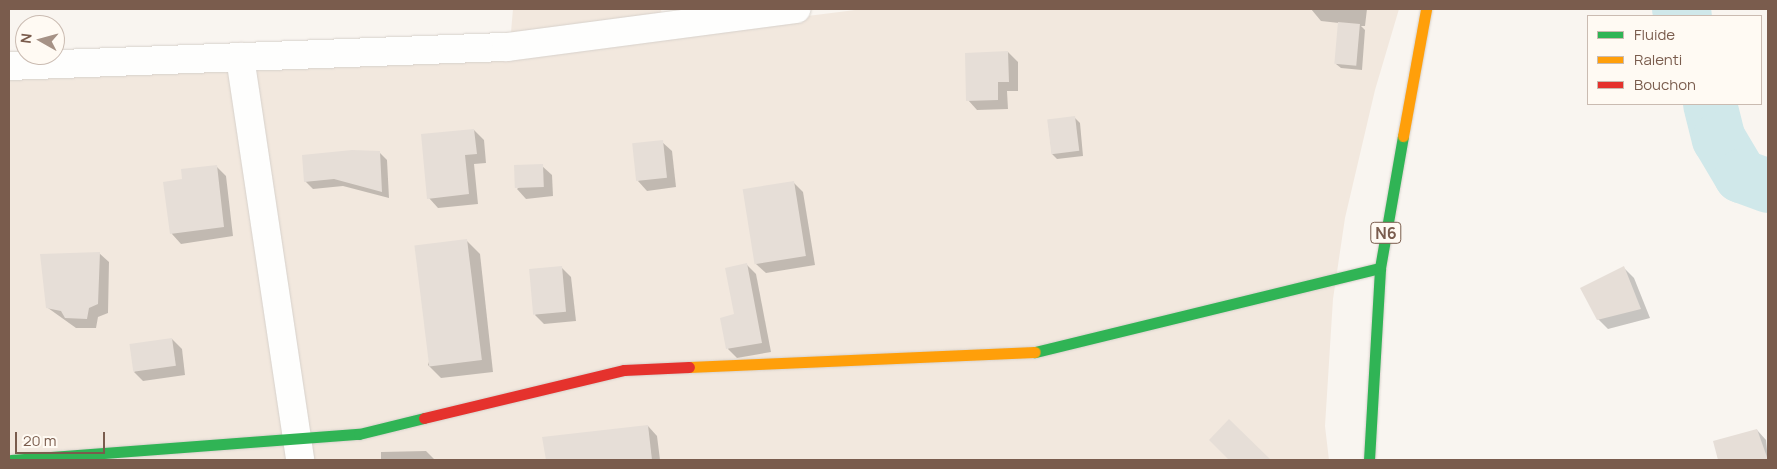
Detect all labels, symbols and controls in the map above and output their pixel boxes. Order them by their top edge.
north arrow [15,15,65,65]
legend [1587,15,1762,105]
text: Fluide [1634,24,1675,45]
text: N [16,32,36,44]
text: Ralenti [1634,49,1682,70]
text: Bouchon [1634,74,1696,95]
road number: N6 [1370,220,1402,247]
scale bar [18,422,108,454]
text: 20 m [23,430,56,451]

